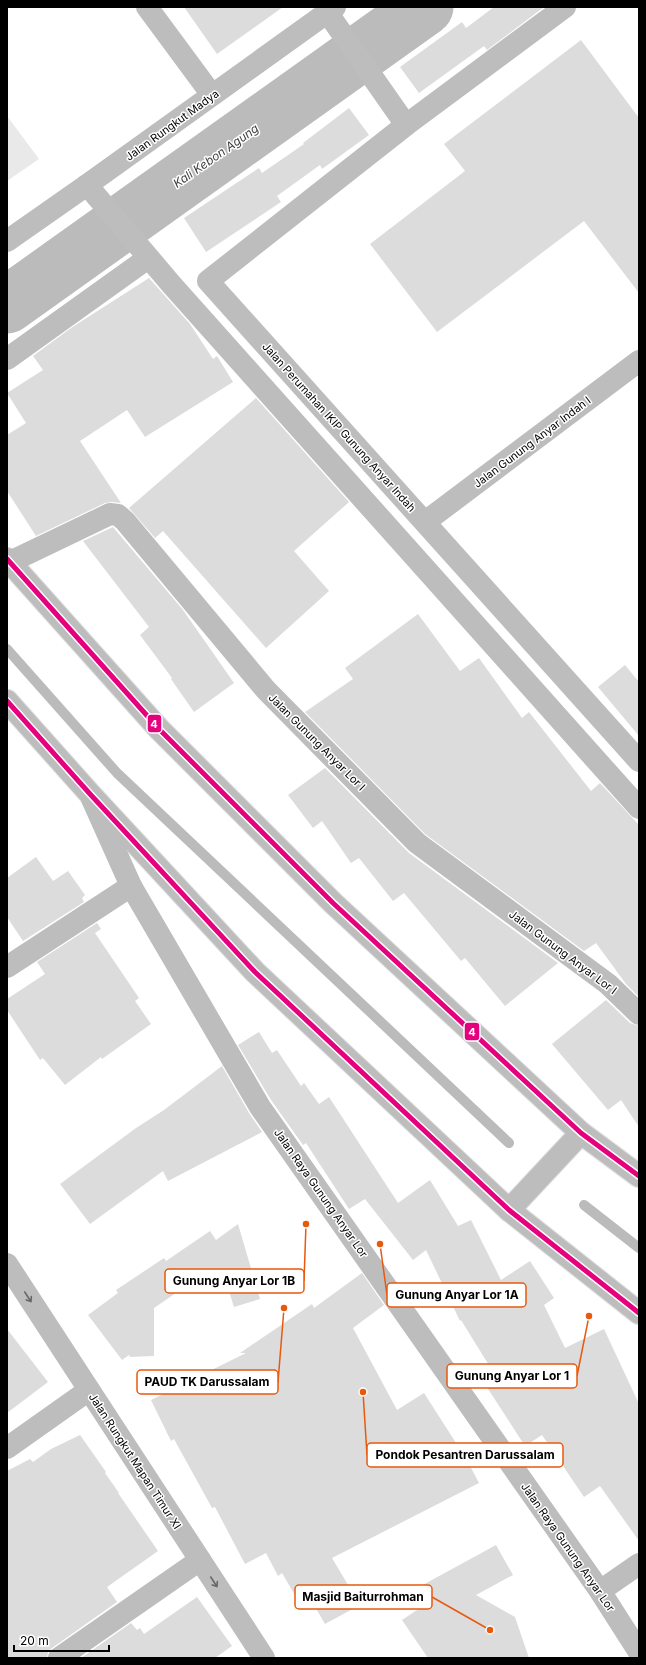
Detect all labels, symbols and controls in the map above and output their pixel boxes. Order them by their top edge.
street label: Jalan Rungkut Madya [123,86,221,164]
water label: Kali Kebon Agung [170,121,261,191]
street label: Jalan Perumahan IKIP Gunung Anyar Indah [259,340,419,514]
street label: Jalan Gunung Anyar Indah I [471,393,593,491]
street label: Jalan Gunung Anyar Lor I [266,691,368,793]
line badge: 4 [147,714,162,733]
text: 4 [150,717,158,731]
street label: Jalan Gunung Anyar Lor I [506,907,620,997]
line badge: 4 [464,1022,480,1041]
text: 4 [468,1025,476,1039]
street label: Jalan Raya Gunung Anyar Lor [271,1126,371,1260]
callout: Gunung Anyar Lor 1B [165,1269,304,1293]
text: Gunung Anyar Lor 1B [173,1273,295,1288]
callout: Gunung Anyar Lor 1A [387,1283,526,1307]
text: Gunung Anyar Lor 1A [395,1287,519,1302]
one-way arrow [24,1291,32,1302]
callout: Gunung Anyar Lor 1 [447,1364,577,1388]
text: Gunung Anyar Lor 1 [455,1368,569,1383]
callout: PAUD TK Darussalam [137,1370,278,1394]
text: PAUD TK Darussalam [145,1374,269,1389]
street label: Jalan Rungkut Mapan Timur XI [86,1390,184,1532]
callout: Pondok Pesantren Darussalam [367,1443,563,1467]
text: Pondok Pesantren Darussalam [375,1447,555,1462]
street label: Jalan Raya Gunung Anyar Lor [518,1480,618,1614]
one-way arrow [210,1576,218,1587]
callout: Masjid Baiturrohman [295,1585,432,1609]
text: Masjid Baiturrohman [302,1589,424,1604]
scale bar [14,1627,109,1653]
text: 20 m [20,1633,49,1648]

